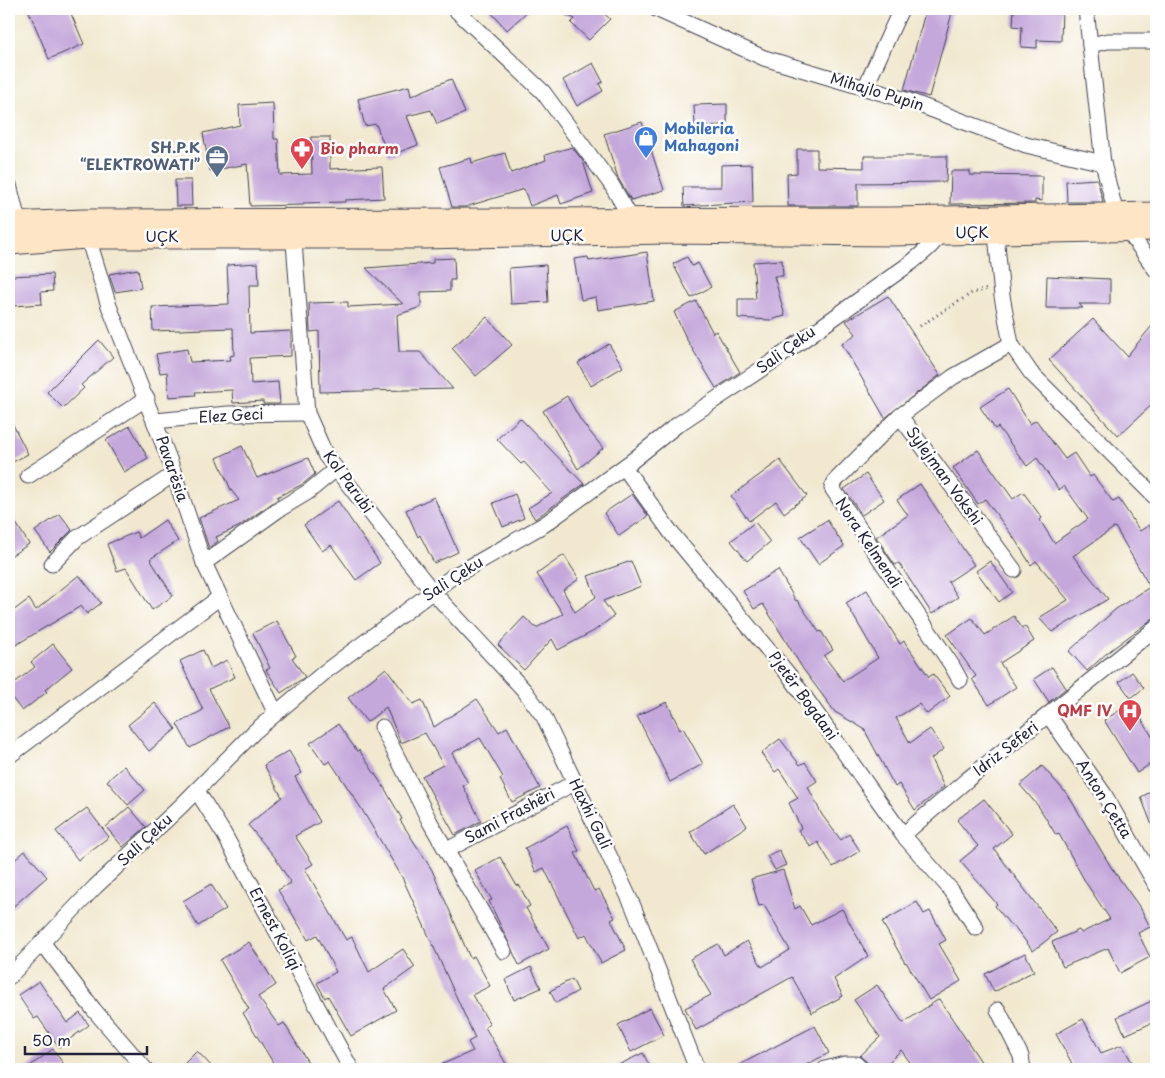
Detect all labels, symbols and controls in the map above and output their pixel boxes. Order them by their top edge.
street label: Mihajlo Pupin [828,65,927,116]
place label: Mobileria Mahagoni [664,116,739,156]
shop icon: Mobileria Mahagoni [633,125,659,159]
place label: SH.P.K “ELEKTROWATI” [80,135,200,175]
pharmacy icon: Bio pharm [289,136,315,170]
place label: Bio pharm [320,136,399,159]
office icon: SH.P.K “ELEKTROWATI” [204,144,230,178]
street label: UÇK [955,220,989,243]
street label: UÇK [550,223,584,246]
street label: UÇK [145,224,179,247]
street label: Sali Çeku [751,319,820,378]
street label: Elez Geci [198,401,264,428]
street label: Sylejman Vokshi [901,421,989,529]
street label: Pavarësia [151,432,196,505]
street label: Kol Parubi [319,445,380,517]
street label: Nora Kelmendi [830,492,908,592]
street label: Sali Çeku [417,549,487,606]
street label: Pjetër Bogdani [764,646,845,745]
place label: QMF IV [1057,698,1113,721]
hospital icon: QMF IV [1117,698,1143,732]
street label: Idriz Seferi [968,715,1043,781]
street label: Anton Çetta [1072,754,1139,843]
street label: Haxhi Gali [564,774,618,853]
street label: Sami Frashëri [460,781,559,848]
street label: Sali Çeku [111,807,177,871]
street label: Ernest Koliqi [245,882,308,974]
scale bar [25,1023,148,1055]
text: 50 m [32,1028,71,1051]

